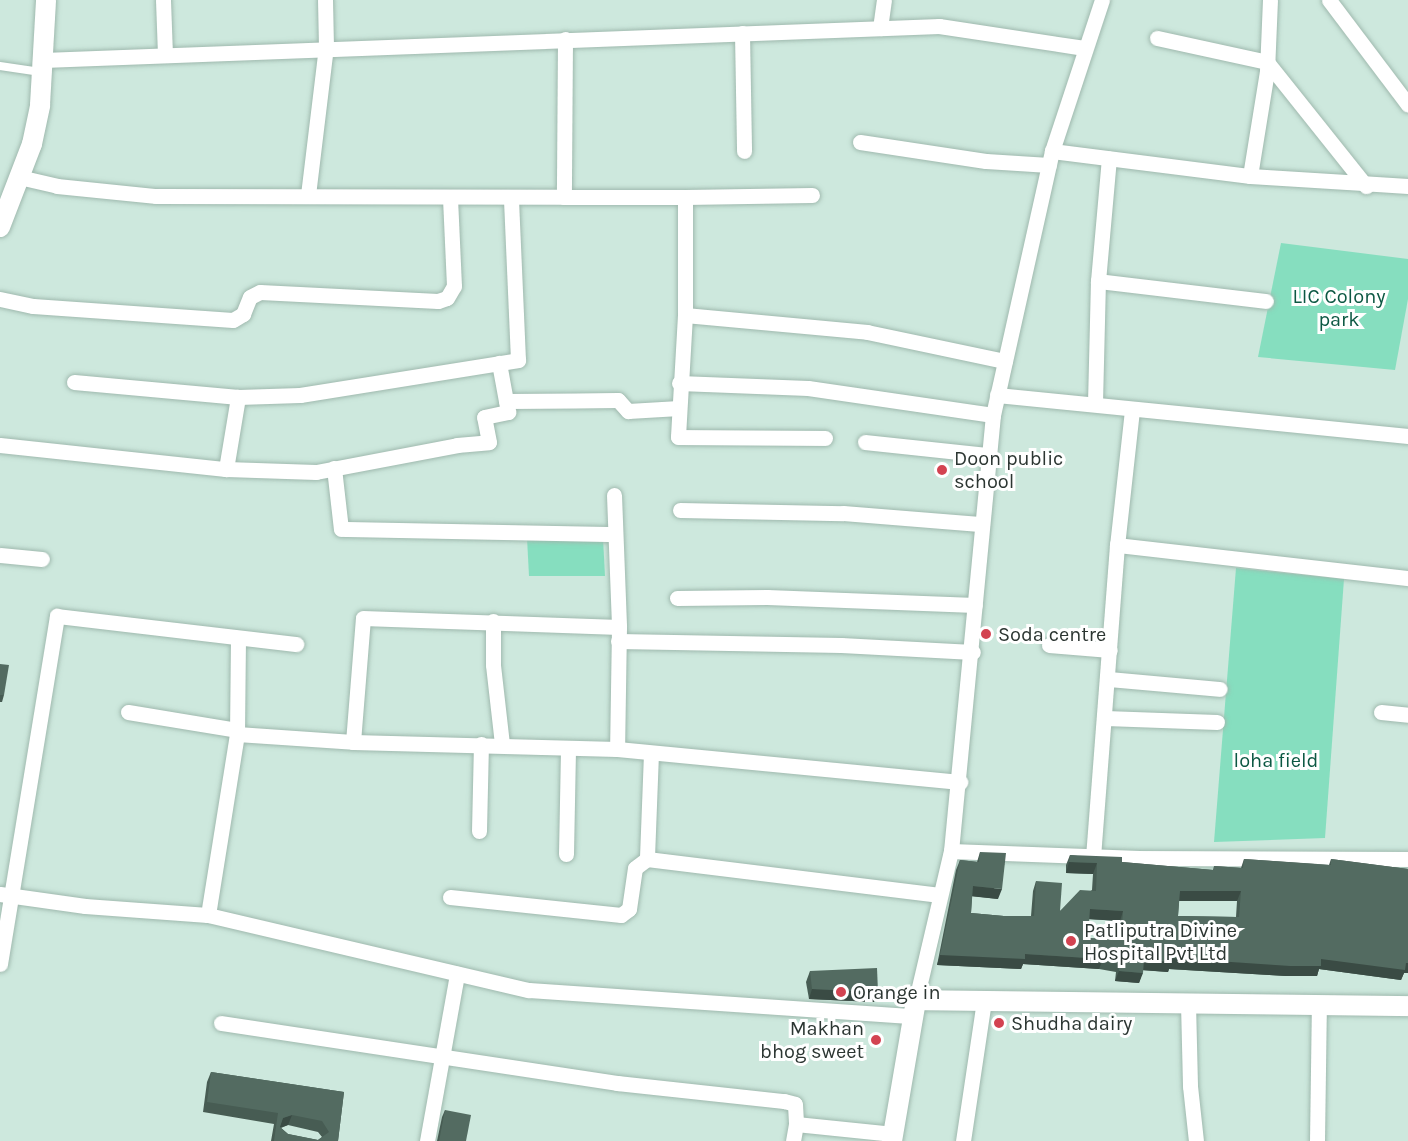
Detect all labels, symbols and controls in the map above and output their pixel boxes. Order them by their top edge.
park label: LIC Colony park [1292,284,1386,331]
place label: Doon public school [954,446,1063,493]
marker: Doon public school [935,463,949,477]
place label: Soda centre [998,622,1106,646]
marker: Soda centre [979,627,993,641]
park label: loha field [1234,748,1318,772]
place label: Patliputra Divine Hospital Pvt Ltd [1084,918,1237,965]
marker: Patliputra Divine Hospital Pvt Ltd [1062,932,1080,950]
place label: Orange in [853,980,941,1004]
marker: Orange in [834,985,848,999]
place label: Shudha dairy [1011,1011,1132,1035]
place label: Makhan bhog sweet [760,1016,864,1063]
marker: Shudha dairy [992,1016,1006,1030]
marker: Makhan bhog sweet [869,1033,883,1047]

